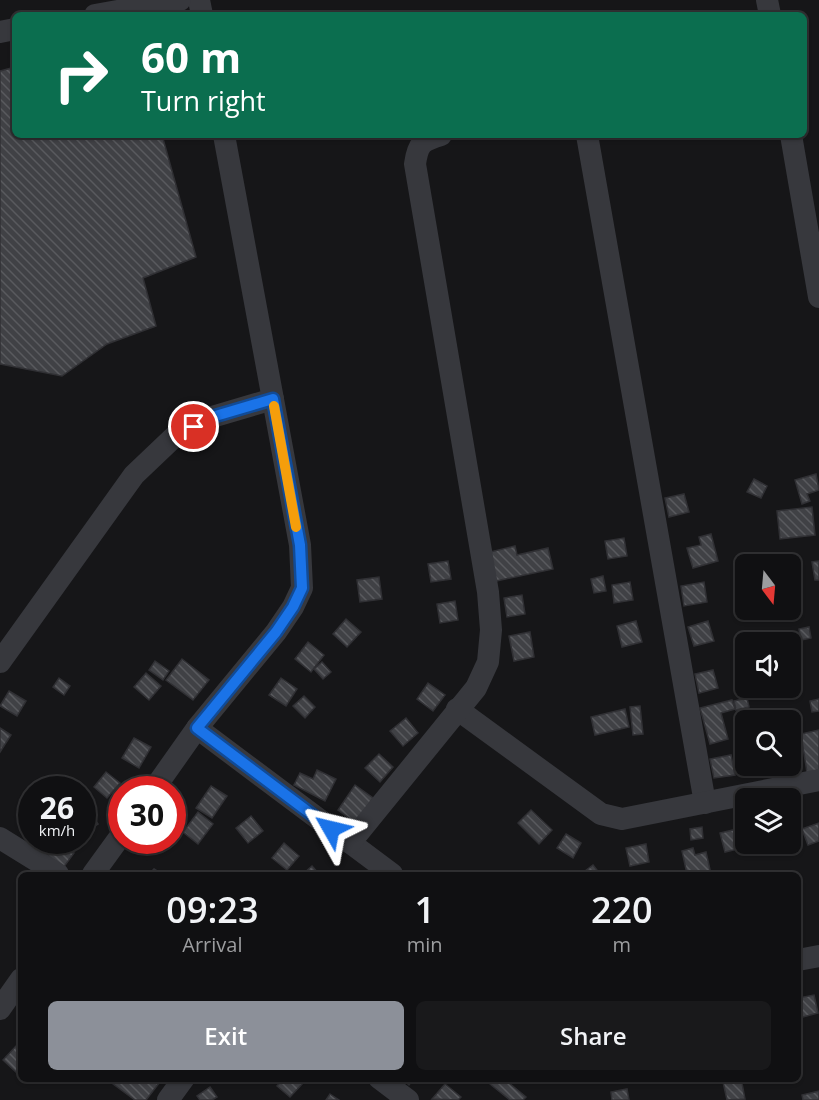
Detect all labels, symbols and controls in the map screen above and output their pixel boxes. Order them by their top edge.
text: 60 m [141,28,241,85]
icon: right [42,36,120,114]
text: Turn right [141,82,266,119]
pin [168,401,219,452]
icon: arrive [177,410,210,443]
north arrow [735,554,801,620]
map controls [735,554,801,854]
button: sound [735,632,801,698]
button: search [735,710,801,776]
speed limit sign: 30 [108,776,186,854]
text: 26 [40,787,74,828]
button: layers [735,788,801,854]
position arrow [299,797,363,861]
text: km/h [39,820,75,840]
text: 09:23 [166,885,259,934]
text: 1 [414,885,435,934]
text: 220 [591,885,653,934]
text: Arrival [182,931,243,958]
text: min [407,931,443,958]
text: m [613,931,631,958]
button: Exit [48,1001,404,1070]
button: Share [416,1001,771,1070]

